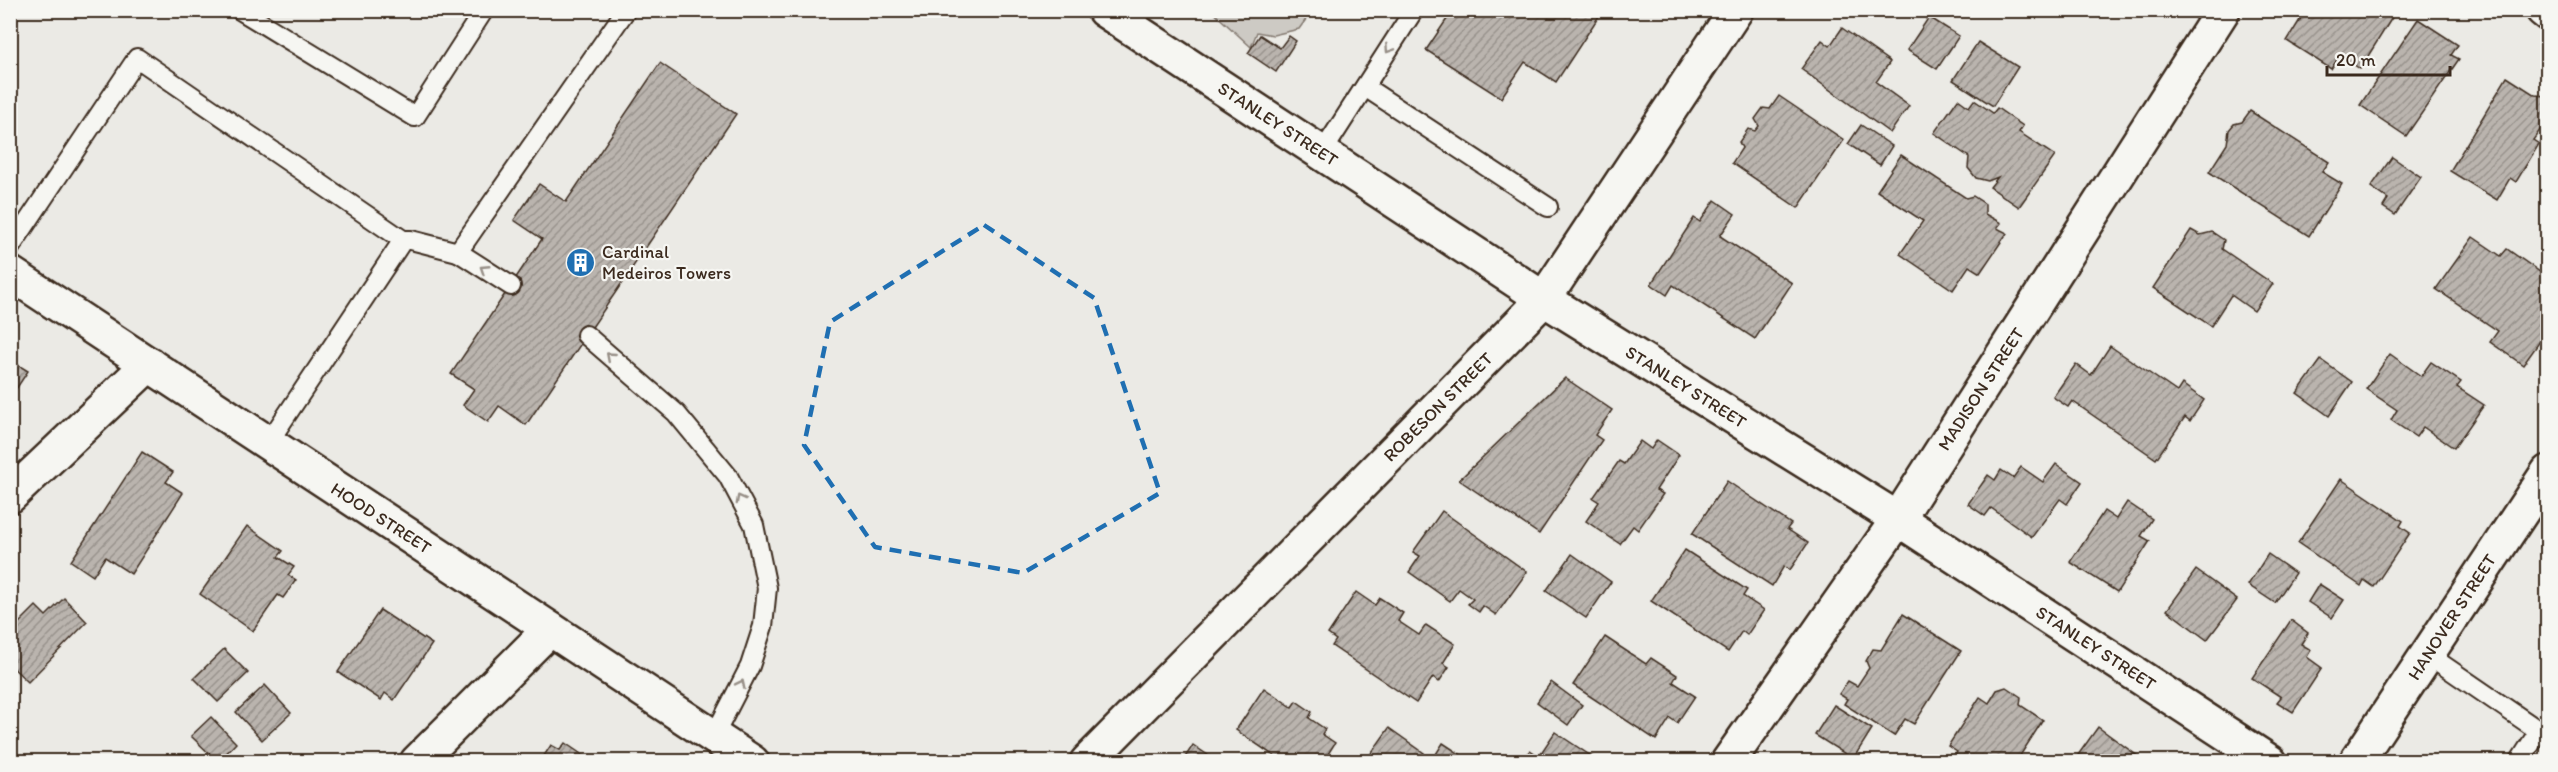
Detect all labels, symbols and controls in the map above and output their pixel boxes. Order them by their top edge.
scale bar [2327,39,2450,77]
one-way arrow [1385,43,1397,53]
text: 20 m [2336,49,2376,71]
street label: STANLEY STREET [1214,77,1342,171]
place label: Cardinal Medeiros Towers [602,241,731,284]
building icon: Cardinal Medeiros Towers [565,246,597,278]
one-way arrow [480,264,490,276]
street label: MADISON STREET [1933,323,2029,455]
street label: STANLEY STREET [1621,341,1751,433]
street label: ROBESON STREET [1379,348,1497,466]
one-way arrow [606,352,617,363]
street label: HOOD STREET [327,477,435,559]
one-way arrow [736,495,747,505]
street label: HANOVER STREET [2403,550,2501,684]
street label: STANLEY STREET [2032,601,2160,695]
one-way arrow [733,680,745,691]

